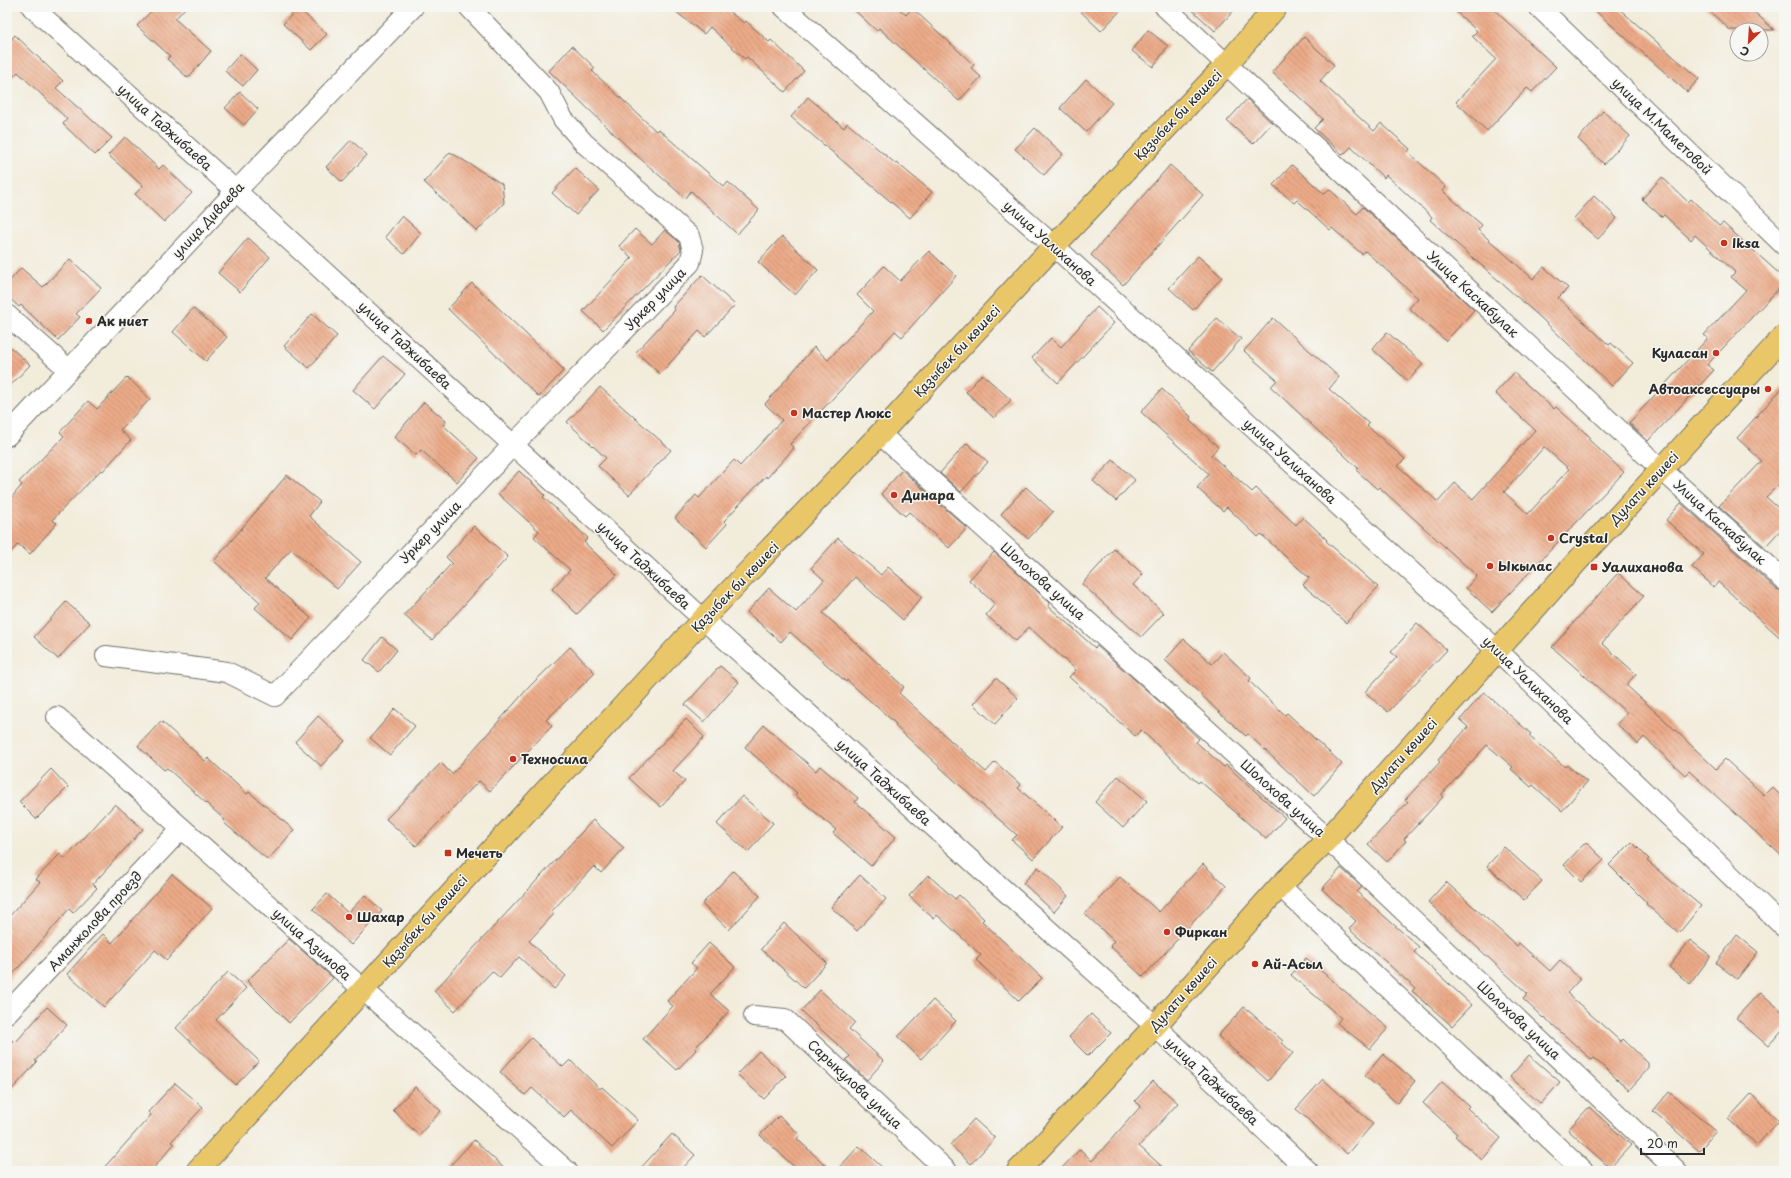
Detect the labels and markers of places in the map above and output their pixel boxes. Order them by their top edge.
place label: Iksa [1732,233,1760,252]
marker: Iksa [1719,238,1729,248]
place label: Ак ниет [96,311,149,330]
marker: Ак ниет [84,316,94,326]
place label: Куласан [1652,343,1708,362]
marker: Куласан [1711,348,1721,358]
place label: Автоаксессуары [1649,379,1760,398]
marker: Автоаксессуары [1763,384,1773,394]
place label: Мастер Люкс [802,403,891,422]
marker: Мастер Люкс [789,408,799,418]
place label: Динара [901,485,955,504]
marker: Динара [889,490,899,500]
place label: Crystal [1559,528,1608,547]
marker: Crystal [1546,533,1556,543]
place label: Ыкылас [1498,556,1552,575]
place label: Уалиханова [1601,557,1684,576]
marker: Ыкылас [1485,561,1495,571]
marker: Уалиханова [1589,562,1599,572]
place label: Техносила [521,749,588,768]
marker: Техносила [508,754,518,764]
place label: Мечеть [456,843,503,862]
marker: Мечеть [443,848,453,858]
place label: Шахар [357,907,404,926]
marker: Шахар [344,912,354,922]
place label: Фиркан [1175,922,1228,941]
marker: Фиркан [1162,927,1172,937]
place label: Ай-Асыл [1263,954,1324,973]
marker: Ай-Асыл [1250,959,1260,969]

